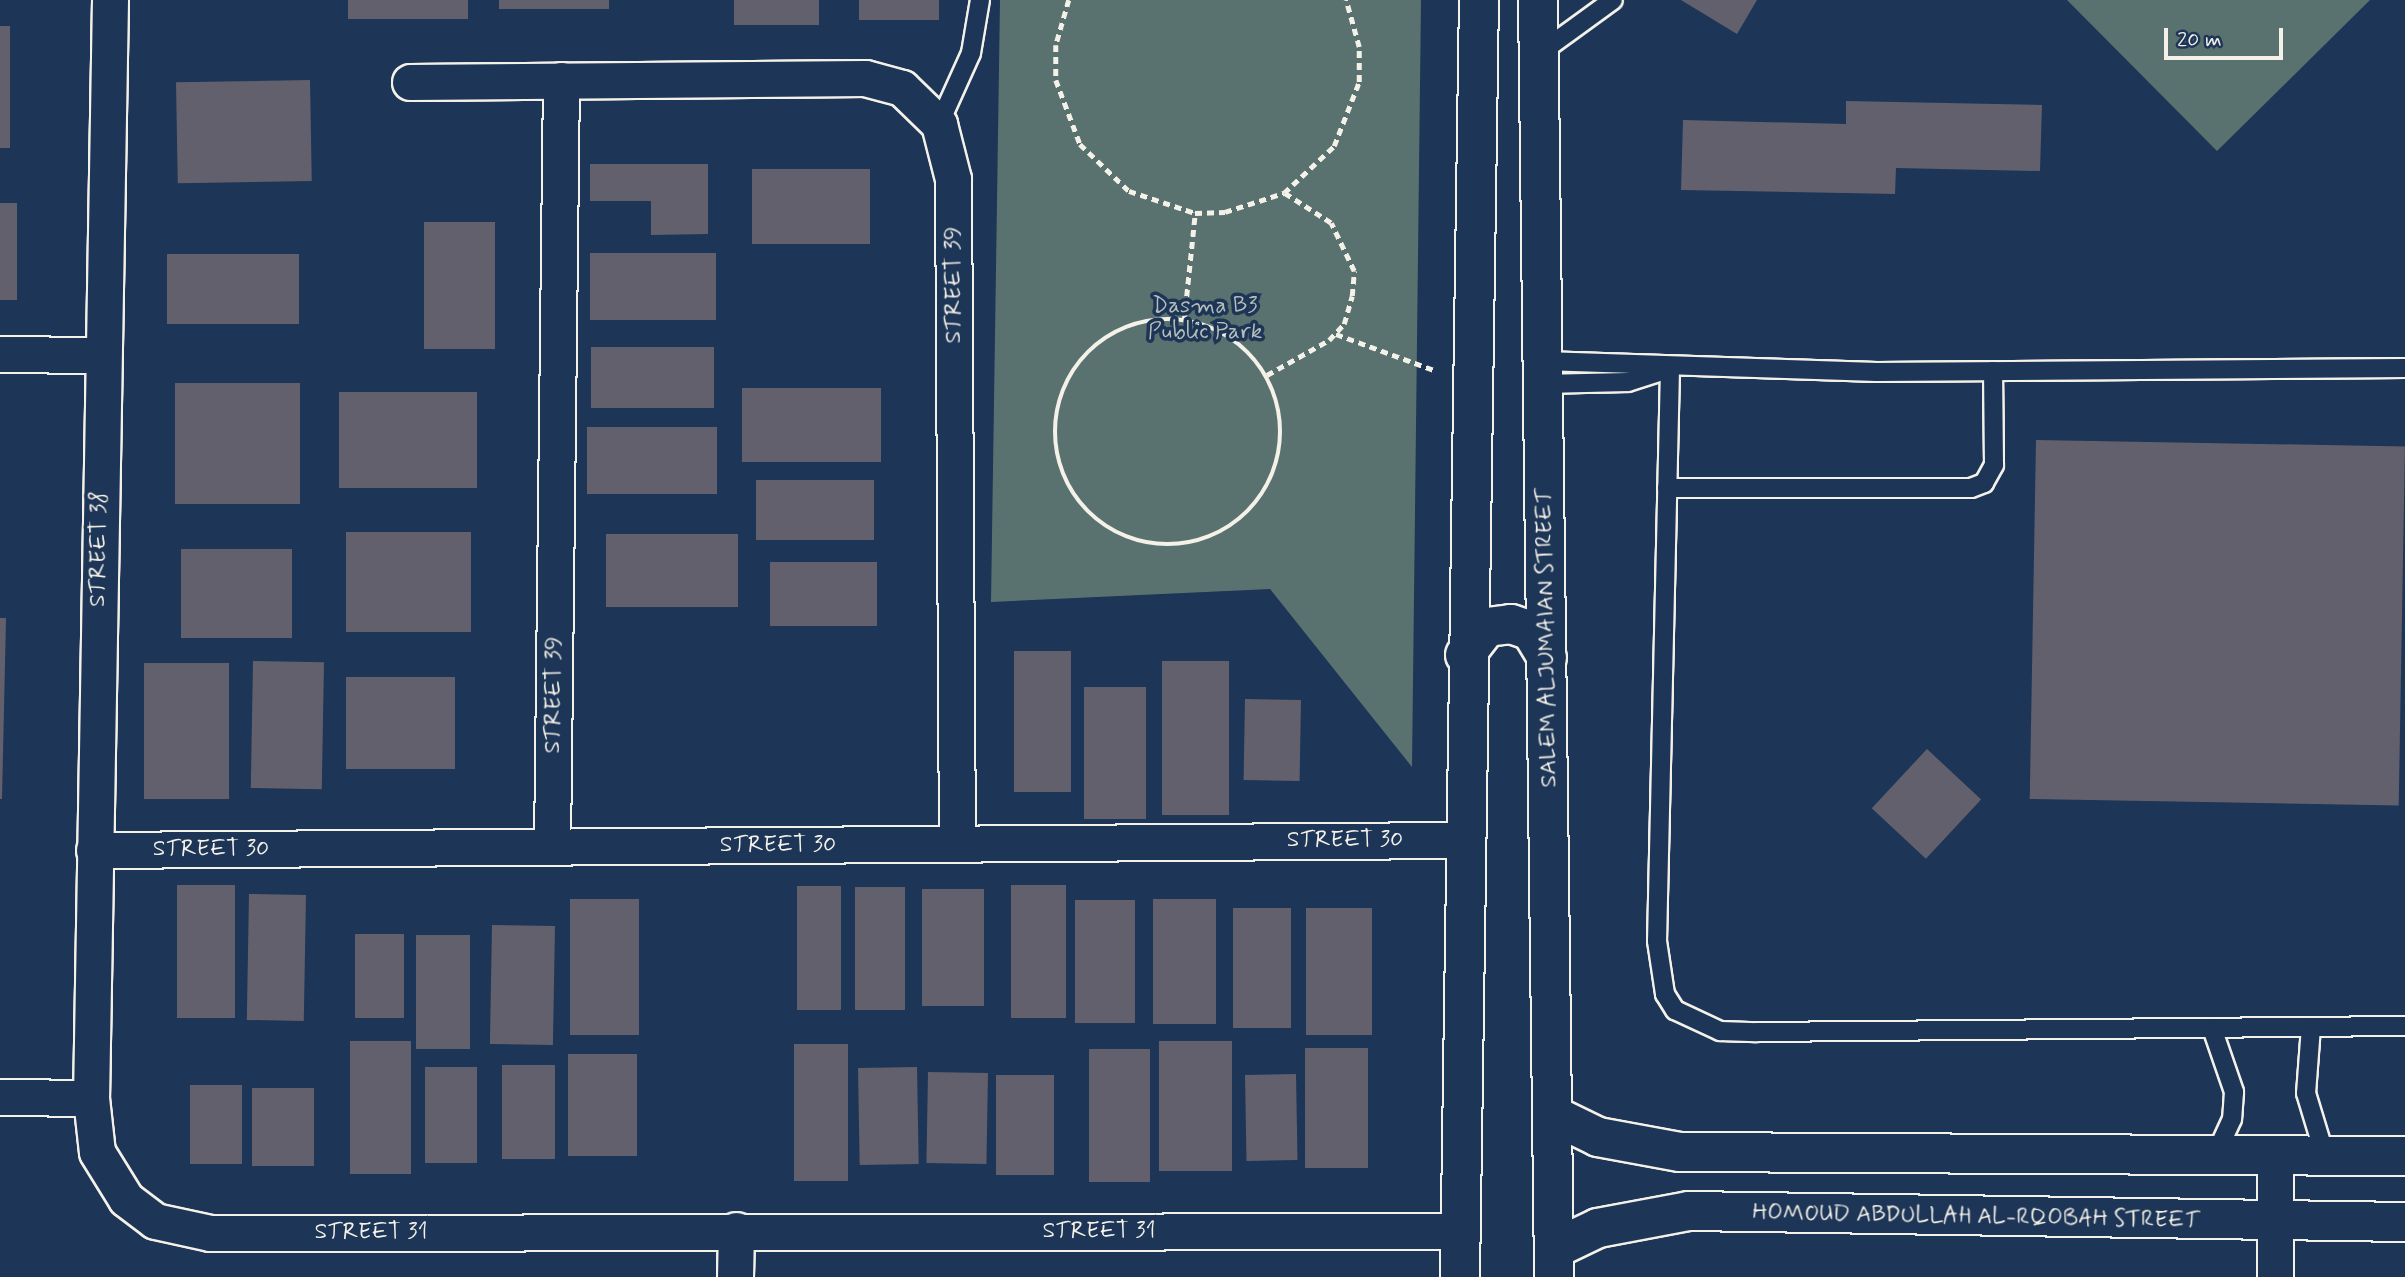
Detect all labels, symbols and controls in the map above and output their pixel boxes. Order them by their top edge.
scale bar [2167,14,2286,58]
text: 20 m [2177,26,2222,54]
street label: STREET 39 [940,226,968,344]
park label: Dasma B3 Public Park [1149,292,1261,346]
street label: SALEM ALJUMAIAN STREET [1531,485,1563,791]
street label: STREET 38 [84,491,114,607]
street label: STREET 39 [539,636,569,754]
street label: STREET 30 [1287,826,1403,854]
street label: STREET 30 [720,831,836,859]
street label: STREET 30 [153,835,269,863]
street label: HOMOUD ABDULLAH AL-RQOBAH STREET [1751,1199,2201,1235]
street label: STREET 31 [1042,1217,1156,1245]
street label: STREET 31 [314,1218,428,1246]

